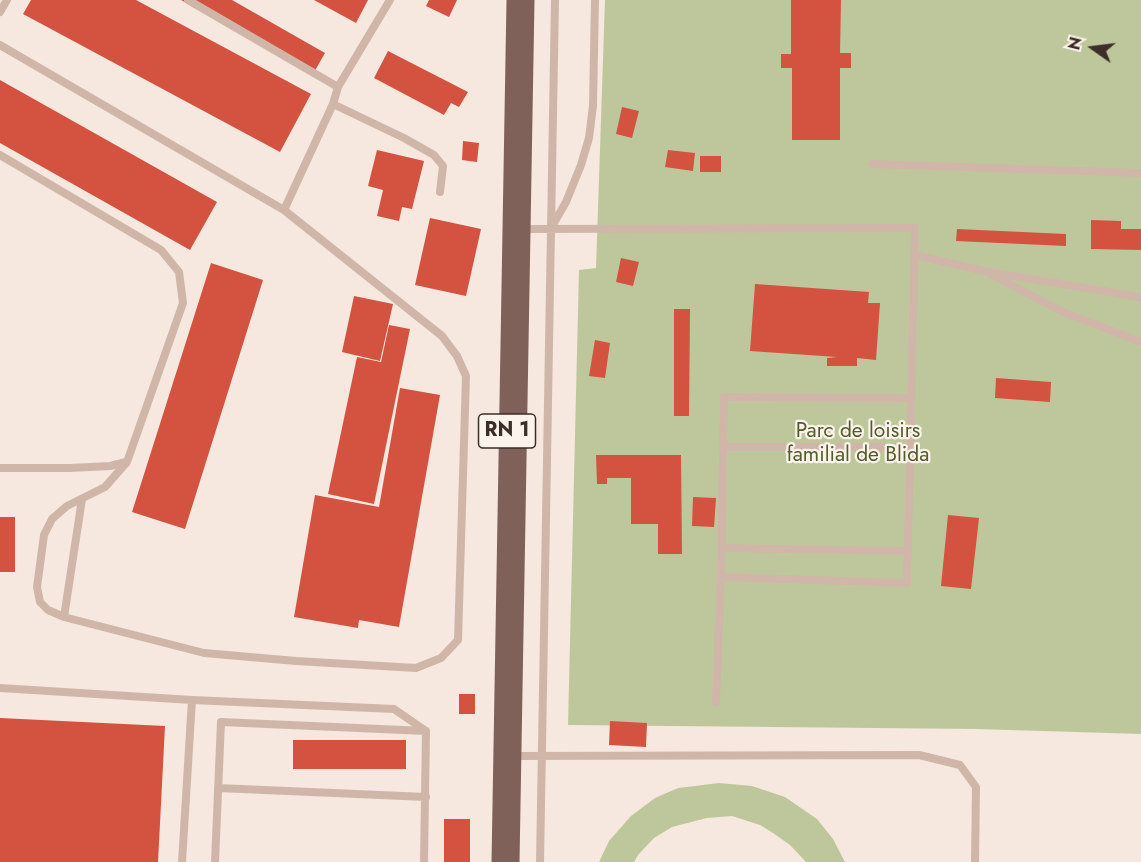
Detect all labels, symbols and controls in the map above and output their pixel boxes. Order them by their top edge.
north arrow [1063,18,1123,78]
text: N [1062,35,1088,52]
road number: RN 1 [478,414,536,448]
park label: Parc de loisirs familial de Blida [787,419,929,469]

